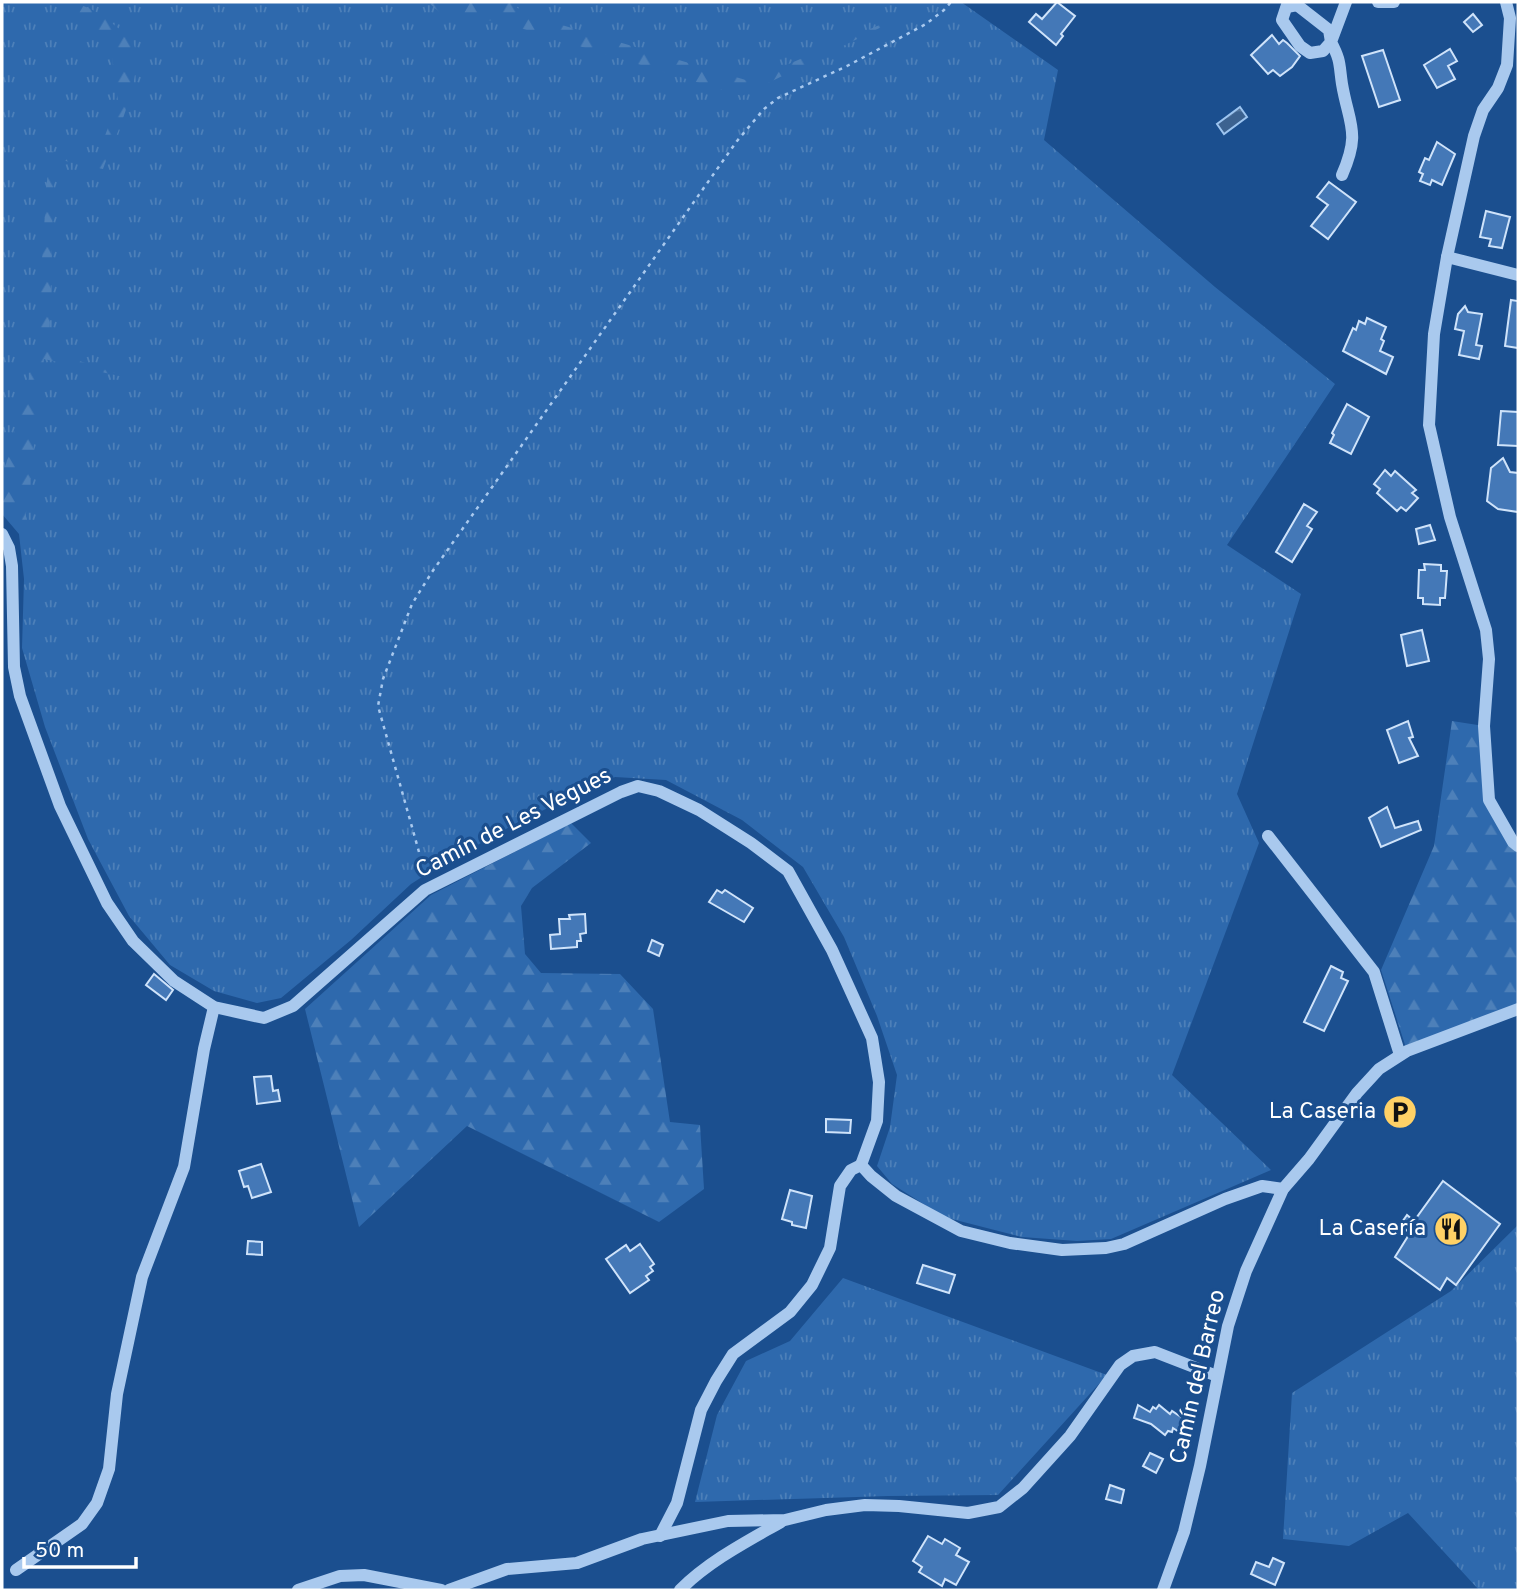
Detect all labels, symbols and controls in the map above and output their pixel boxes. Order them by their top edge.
street label: Camín de Les Vegues [411,762,617,886]
parking icon: La Caseria [1381,1093,1419,1131]
place label: La Caseria [1269,1098,1376,1127]
restaurant icon: La Casería [1432,1210,1470,1248]
place label: La Casería [1319,1215,1426,1244]
street label: Camín del Barreo [1165,1287,1233,1467]
scale bar [24,1526,136,1570]
text: 50 m [35,1538,84,1565]

